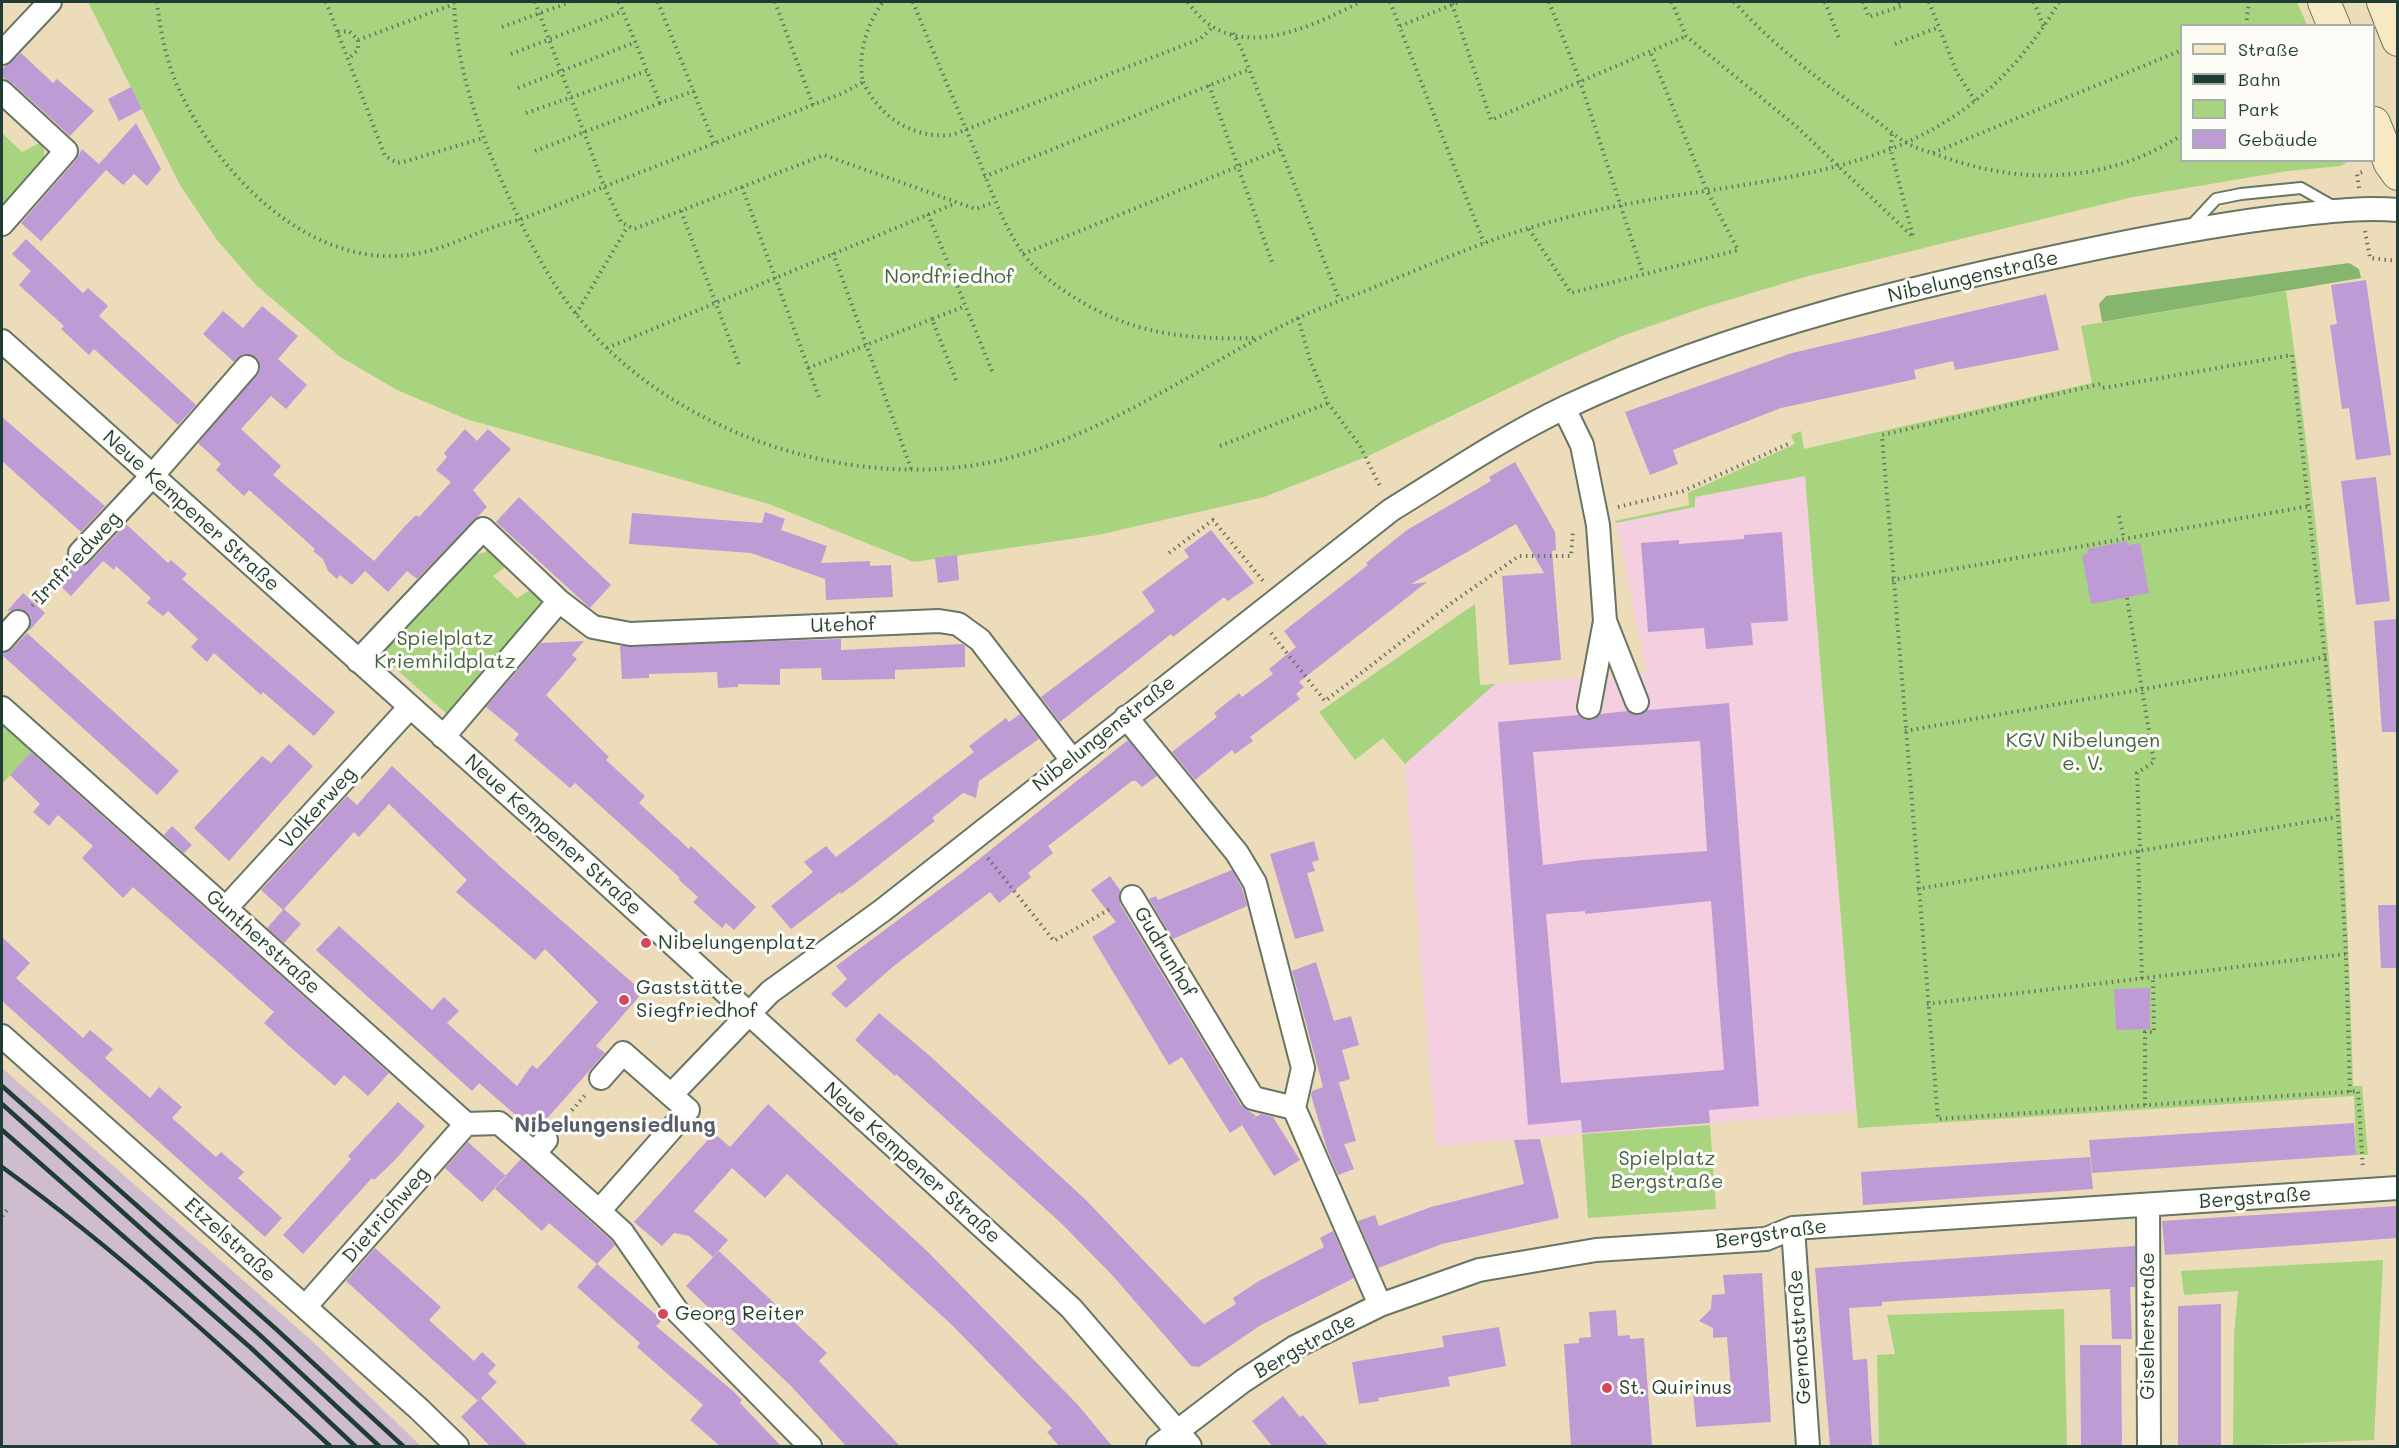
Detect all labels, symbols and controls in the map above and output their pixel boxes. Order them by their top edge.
legend [2180,24,2375,162]
text: Straße [2238,37,2299,61]
text: Bahn [2238,67,2281,91]
text: Park [2238,97,2279,121]
text: Gebäude [2238,127,2318,151]
street label: Nibelungenstraße [1885,246,2061,308]
park label: Nordfriedhof [884,265,1014,289]
street label: Neue Kempener Straße [98,425,284,597]
street label: Irnfriedweg [28,507,126,609]
street label: Utehof [810,612,876,638]
park label: Spielplatz Kriemhildplatz [374,627,516,674]
street label: Nibelungenstraße [1028,671,1180,797]
park label: KGV Nibelungen e. V. [2006,729,2160,776]
street label: Neue Kempener Straße [460,749,646,921]
street label: Volkerweg [275,762,361,854]
street label: Guntherstraße [201,884,325,1000]
street label: Gudrunhof [1129,902,1201,1002]
place label: Nibelungenplatz [658,931,816,955]
marker: Nibelungenplatz [639,936,653,950]
place label: Gaststätte Siegfriedhof [636,976,757,1023]
marker: Gaststätte Siegfriedhof [617,993,631,1007]
street label: Neue Kempener Straße [819,1077,1005,1249]
district label: Nibelungensiedlung [514,1113,716,1139]
park label: Spielplatz Bergstraße [1611,1147,1723,1194]
street label: Dietrichweg [338,1162,434,1268]
street label: Bergstraße [2198,1182,2312,1214]
street label: Etzelstraße [179,1193,281,1287]
street label: Bergstraße [1714,1214,1828,1254]
street label: Giselherstraße [2136,1252,2160,1400]
street label: Gernotstraße [1783,1269,1817,1405]
place label: Georg Reiter [675,1302,805,1326]
marker: Georg Reiter [656,1307,670,1321]
street label: Bergstraße [1250,1308,1360,1384]
place label: St. Quirinus [1619,1376,1732,1400]
marker: St. Quirinus [1600,1381,1614,1395]

